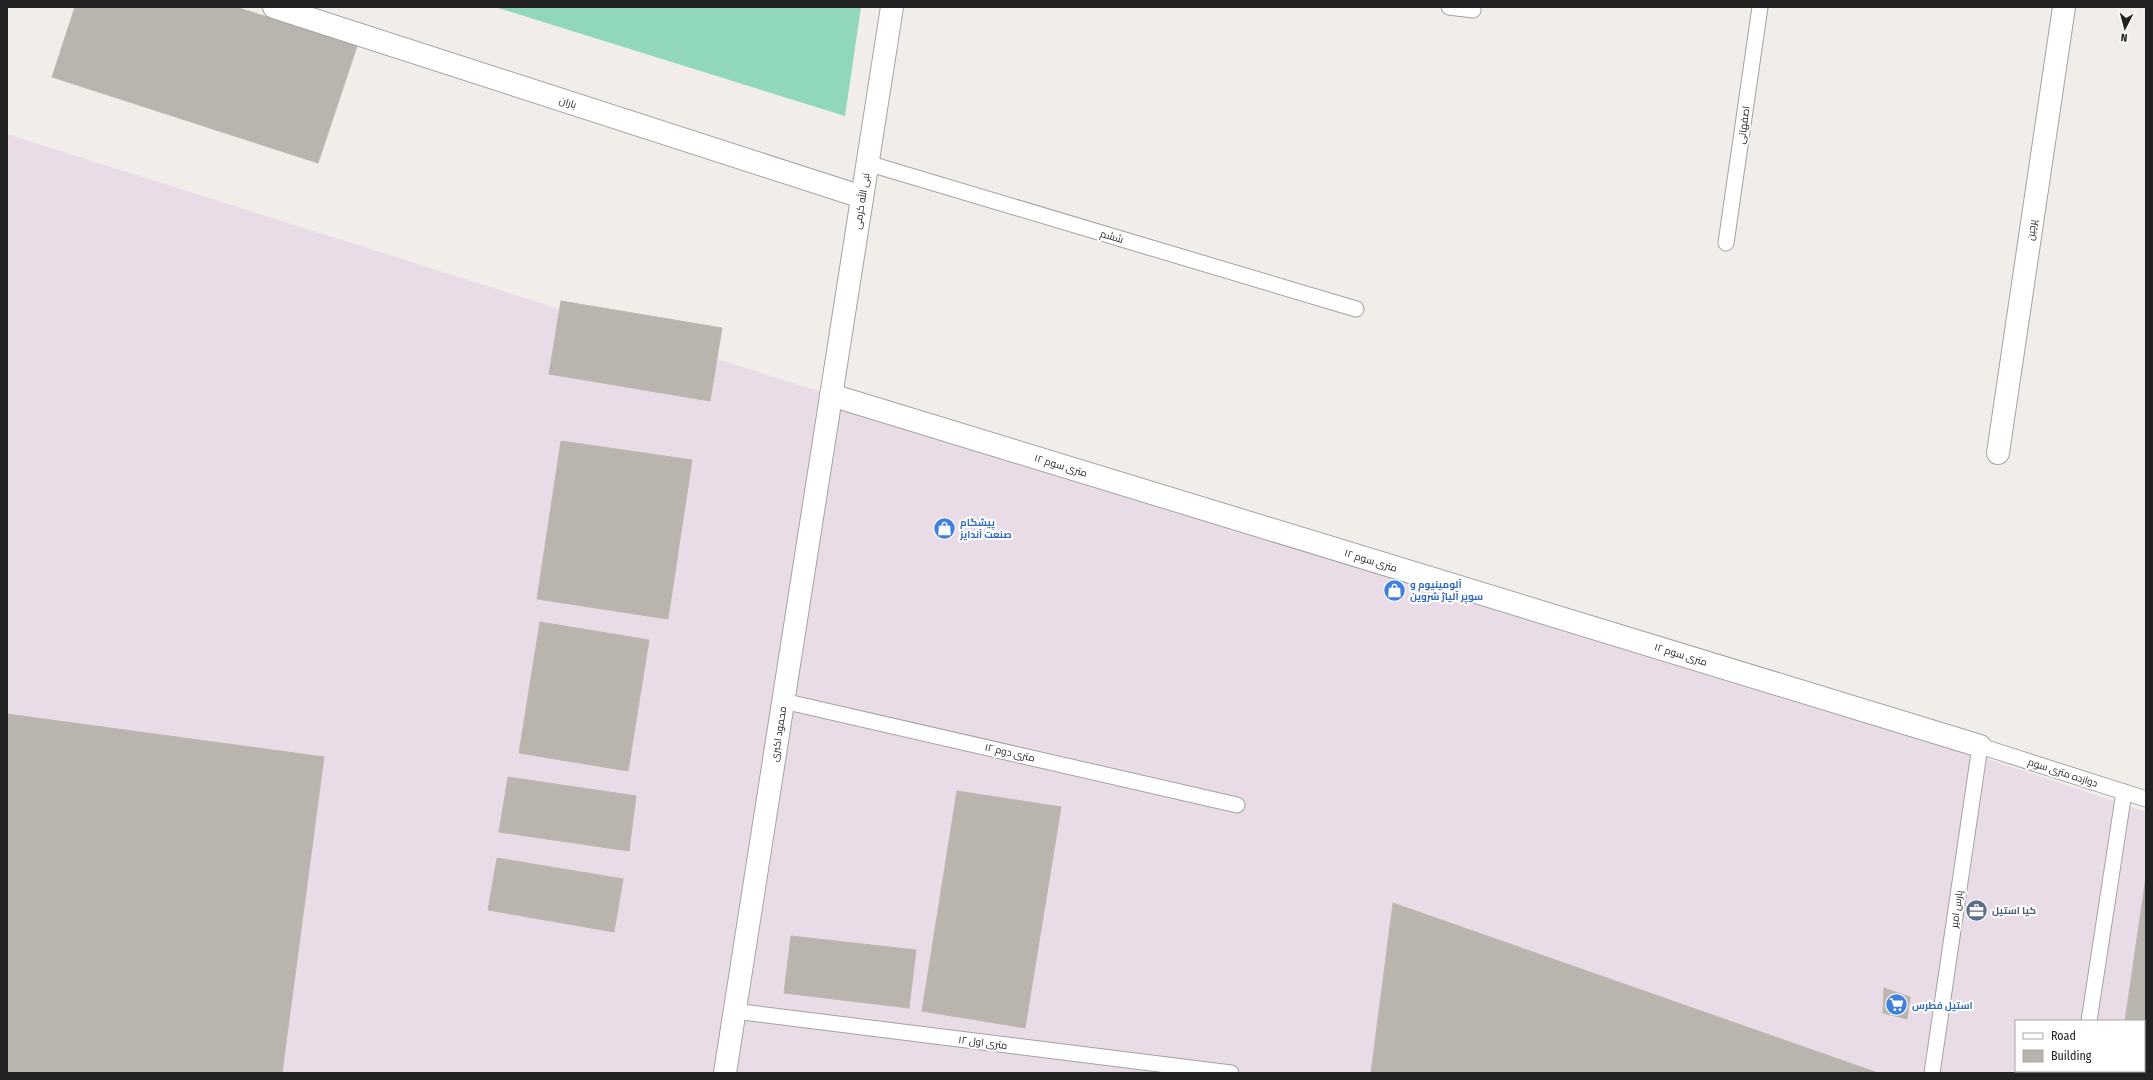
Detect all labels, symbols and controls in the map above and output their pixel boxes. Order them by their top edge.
north arrow [2105,8,2145,48]
text: N [2120,31,2128,44]
street label: باران [557,95,578,111]
street label: اصفهانی [1735,105,1753,145]
street label: نبی الله کرمی [850,172,872,230]
street label: پرچین [2025,219,2039,241]
street label: ششم [1098,228,1125,247]
street label: ۱۲ متری سوم [1033,452,1089,481]
shop icon: پیشگام صنعت آندایز [931,515,957,541]
place label: پیشگام صنعت آندایز [959,517,1012,541]
street label: ۱۲ متری سوم [1343,547,1399,576]
shop icon: آلومینیوم و سوپر آلیاژ شروین [1381,577,1407,603]
place label: آلومینیوم و سوپر آلیاژ شروین [1410,579,1483,604]
street label: ۱۲ متری سوم [1653,641,1709,670]
street label: محمود اکبری [769,706,789,763]
street label: ۱۲ متری دوم [983,741,1036,766]
street label: دوازده متری سوم [2026,756,2099,791]
street label: پارس امیر [1948,889,1966,930]
office icon: کیا استیل [1964,897,1990,923]
place label: کیا استیل [1992,905,2036,917]
supermarket icon: استیل فطرس [1883,992,1909,1018]
place label: استیل فطرس [1912,1000,1973,1012]
legend [2015,1020,2145,1072]
text: Road [2051,1029,2076,1043]
street label: ۱۲ متری اول [958,1034,1008,1052]
text: Building [2051,1049,2092,1063]

